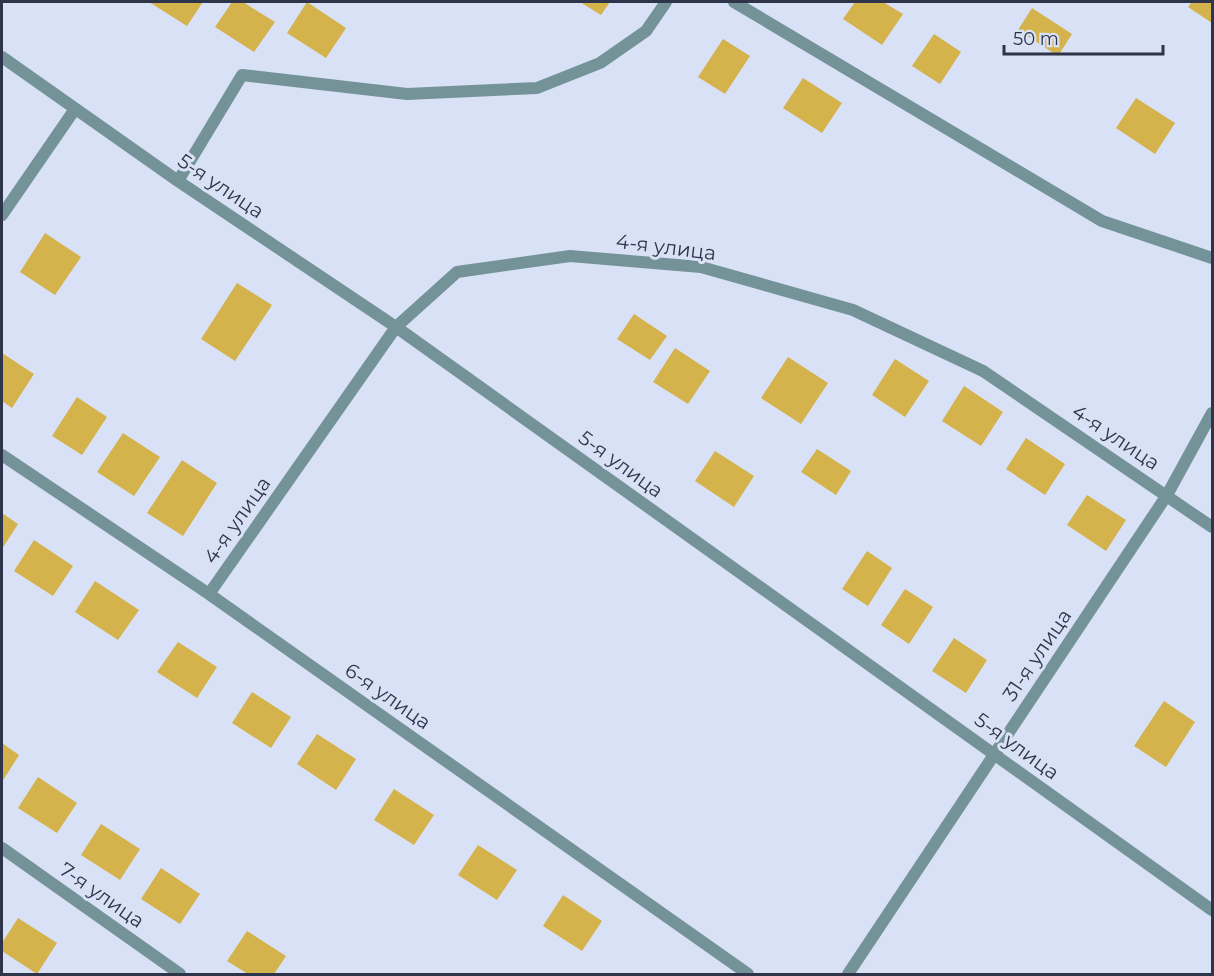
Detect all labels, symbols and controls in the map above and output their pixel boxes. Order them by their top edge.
scale bar [1004,18,1163,56]
text: 50 m [1013,28,1059,50]
street label: 5-я улица [174,149,268,223]
street label: 4-я улица [615,229,717,265]
street label: 4-я улица [1068,399,1164,475]
street label: 5-я улица [574,425,668,503]
street label: 4-я улица [198,472,276,568]
street label: 31-я улица [998,605,1076,705]
street label: 6-я улица [340,658,436,734]
street label: 5-я улица [970,707,1064,785]
street label: 7-я улица [55,857,149,933]

